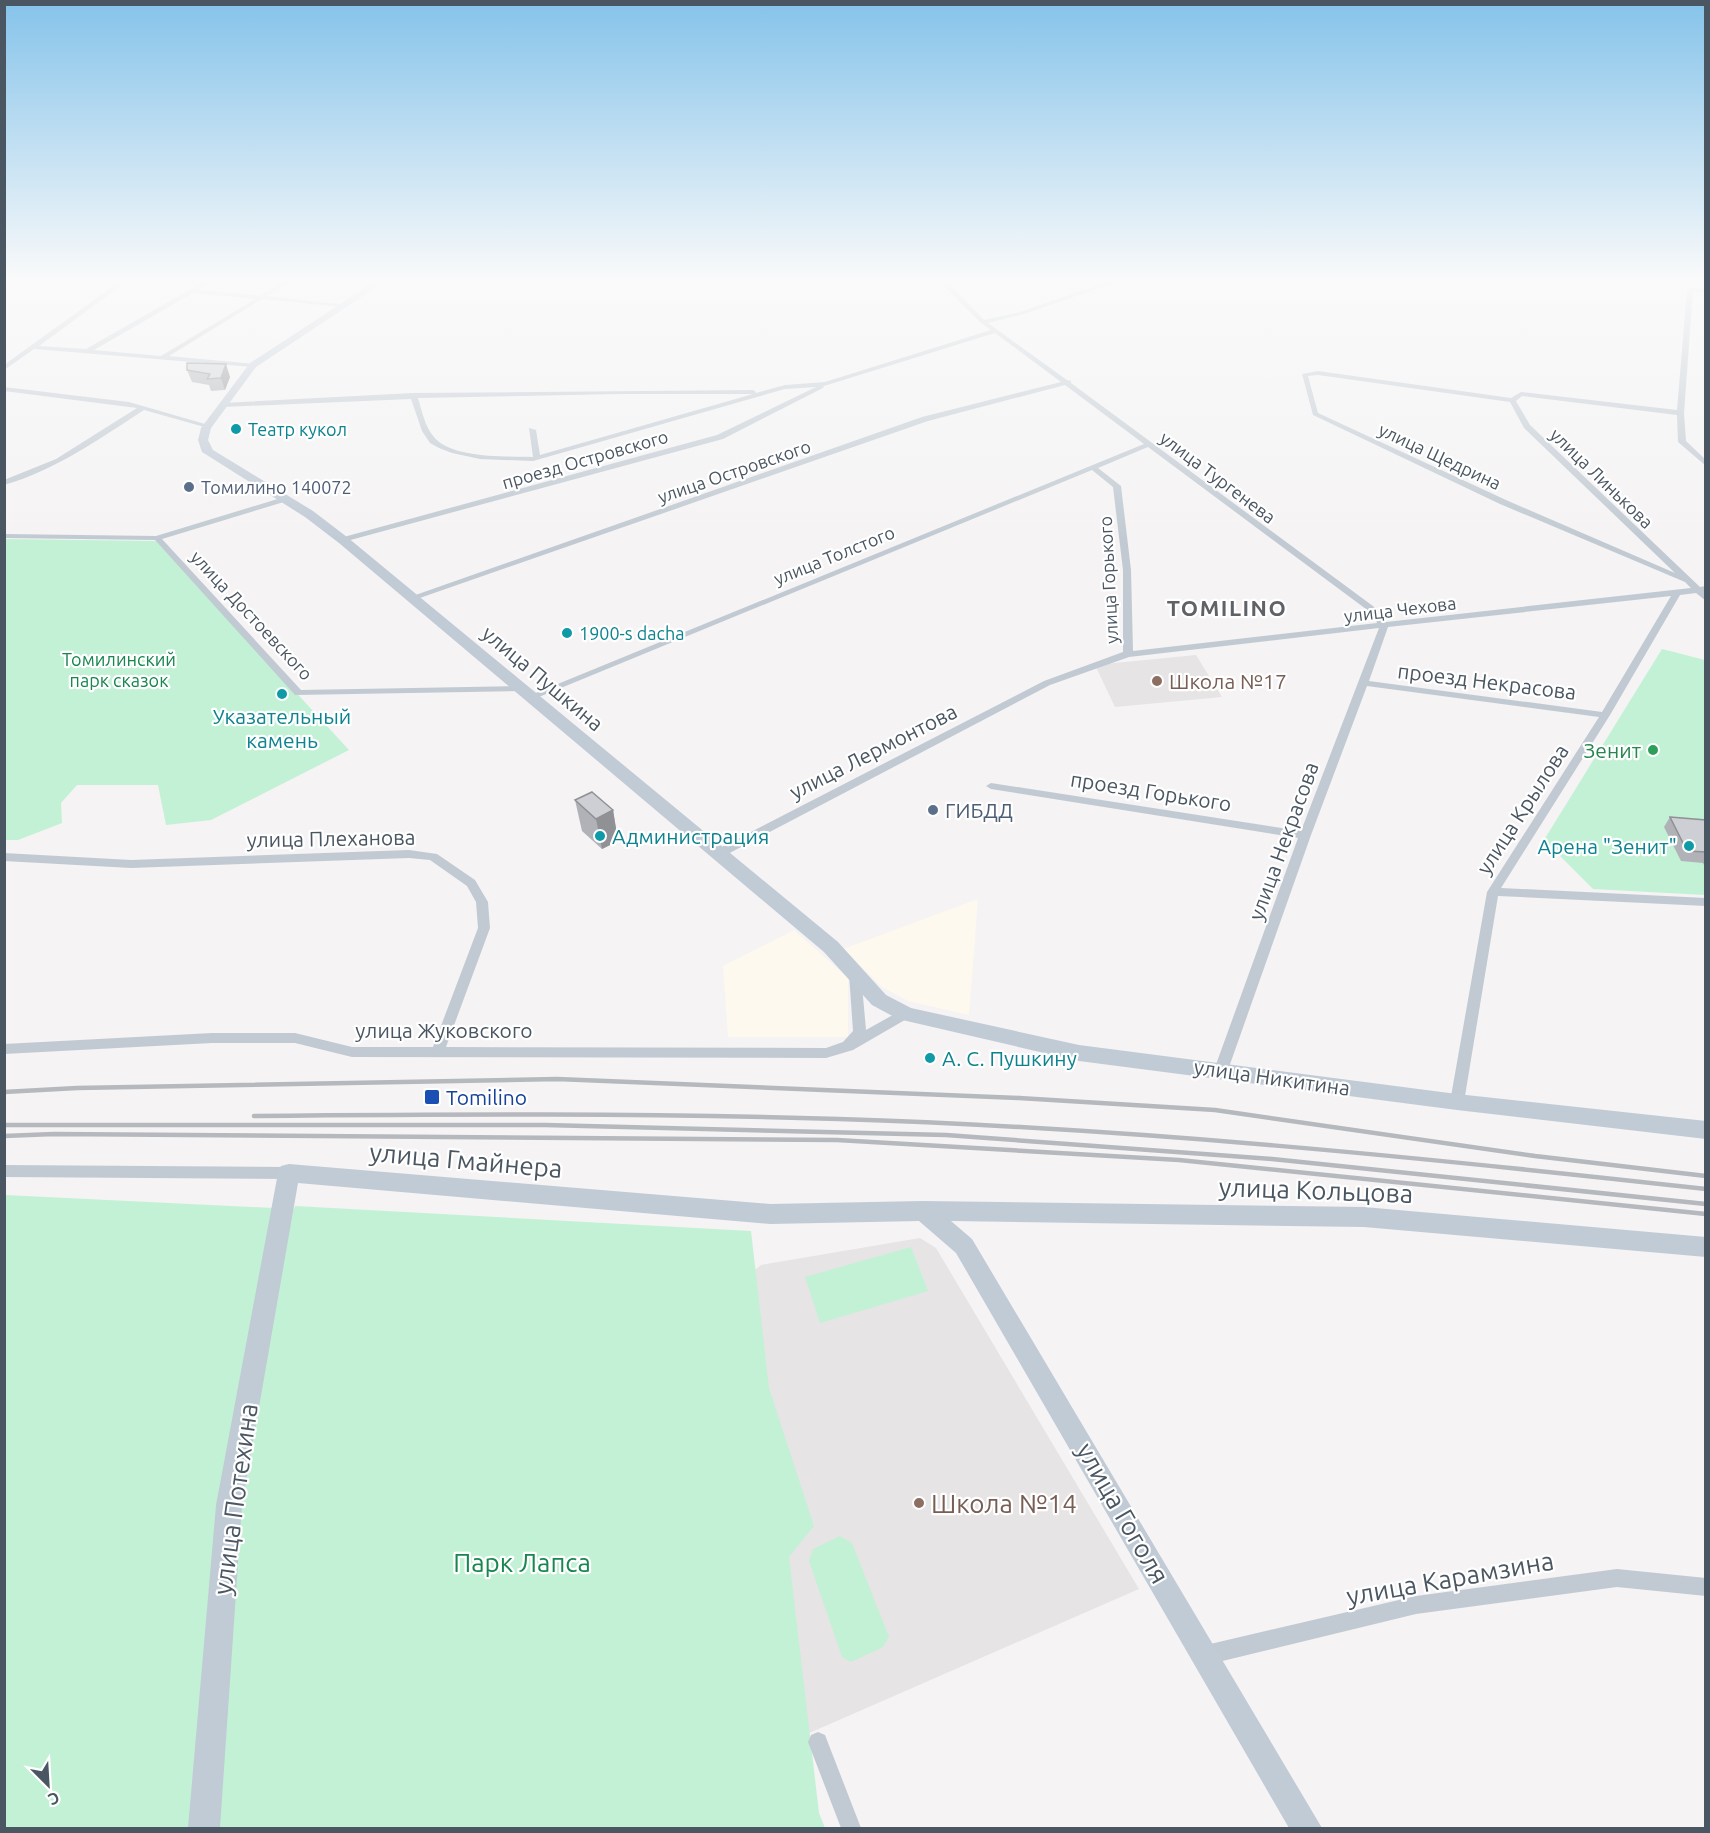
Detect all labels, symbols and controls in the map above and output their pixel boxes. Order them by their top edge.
place label: Театр кукол [248,419,347,439]
street label: улица Щедрина [1376,419,1504,493]
marker: Театр кукол [229,422,243,436]
street label: улица Линькова [1547,424,1657,532]
street label: проезд Островского [500,426,670,492]
street label: улица Тургенева [1156,427,1280,527]
street label: улица Островского [655,435,813,507]
place label: Томилино 140072 [201,477,352,497]
marker: Томилино 140072 [182,480,196,494]
street label: улица Горького [1095,515,1121,645]
street label: улица Толстого [771,522,897,588]
street label: улица Достоевского [187,546,317,684]
street label: улица Чехова [1343,592,1457,626]
district label: TOMILINO [1167,595,1287,620]
street label: улица Пушкина [478,621,608,735]
place label: 1900-s dacha [579,623,684,643]
marker: 1900-s dacha [560,626,574,640]
park label: Томилинский парк сказок [62,649,176,690]
street label: проезд Некрасова [1396,658,1578,704]
place label: Школа №17 [1169,669,1287,693]
marker: Школа №17 [1150,674,1164,688]
marker: Указательный камень [275,687,289,701]
street label: улица Лермонтова [785,698,961,804]
place label: Указательный камень [213,704,351,752]
place label: Зенит [1584,738,1642,762]
street label: улица Крылова [1471,740,1573,878]
marker: Зенит [1646,743,1660,757]
street label: улица Некрасова [1243,759,1323,923]
street label: проезд Горького [1069,766,1233,816]
place label: ГИБДД [945,798,1013,822]
marker: ГИБДД [926,803,940,817]
place label: Администрация [612,824,769,848]
street label: улица Плеханова [246,825,416,851]
marker: Администрация [593,829,607,843]
place label: Арена "Зенит" [1537,834,1677,858]
marker: Арена "Зенит" [1682,839,1696,853]
street label: улица Жуковского [355,1018,533,1042]
place label: А. С. Пушкину [942,1046,1077,1070]
marker: А. С. Пушкину [923,1051,937,1065]
street label: улица Никитина [1192,1054,1352,1100]
place label: Tomilino [446,1085,527,1109]
marker: Tomilino [423,1088,441,1106]
street label: улица Гмайнера [368,1137,564,1183]
street label: улица Кольцова [1218,1172,1414,1208]
street label: улица Потехина [207,1401,263,1597]
street label: улица Гоголя [1071,1438,1175,1588]
place label: Школа №14 [931,1489,1077,1518]
marker: Школа №14 [912,1496,926,1510]
street label: улица Карамзина [1344,1545,1556,1611]
park label: Парк Лапса [453,1548,591,1577]
north arrow [18,1755,78,1815]
text: С [46,1788,62,1809]

